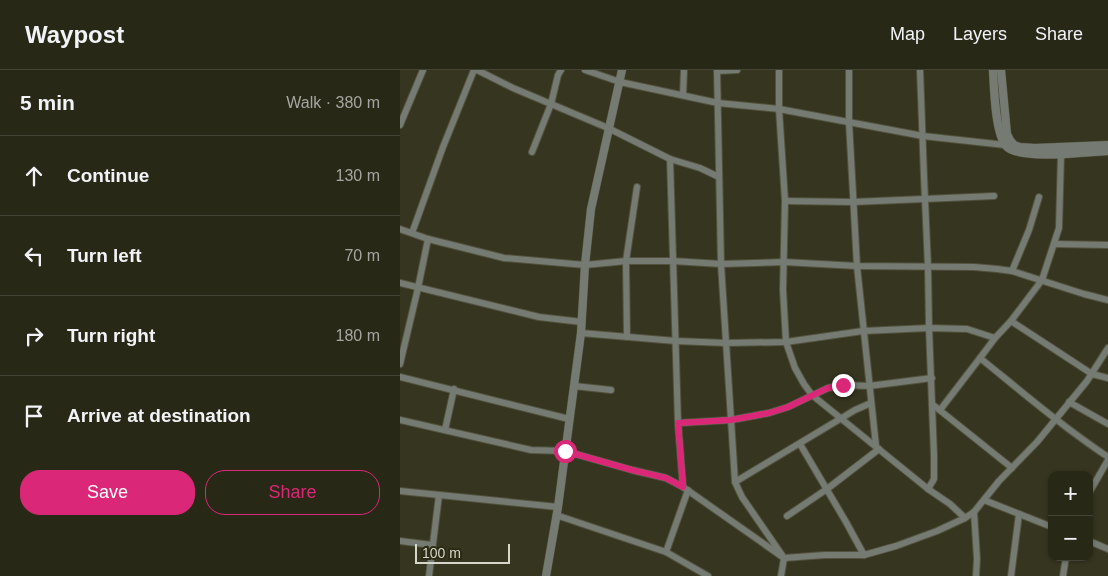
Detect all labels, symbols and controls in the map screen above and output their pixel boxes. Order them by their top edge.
text: Waypost [25,21,124,48]
text: Map [890,24,925,44]
text: Layers [953,24,1007,44]
text: Share [1035,24,1083,44]
text: 5 min [20,91,75,114]
text: Walk · 380 m [286,94,380,111]
icon: ahead [20,162,48,190]
text: Continue [67,165,149,186]
text: 130 m [336,167,380,184]
icon: left [20,242,48,270]
text: Turn left [67,245,142,266]
text: 70 m [344,247,380,264]
icon: right [20,322,48,350]
text: Turn right [67,325,155,346]
text: 180 m [336,327,380,344]
route end [832,374,855,397]
icon: arrive [20,402,48,430]
text: Arrive at destination [67,405,251,426]
route start [554,440,577,463]
button: Save [20,470,195,515]
button: Share [205,470,380,515]
map controls [1048,471,1093,561]
button: + [1048,471,1093,516]
button: − [1048,516,1093,561]
scale bar [415,541,510,564]
text: 100 m [422,545,461,561]

